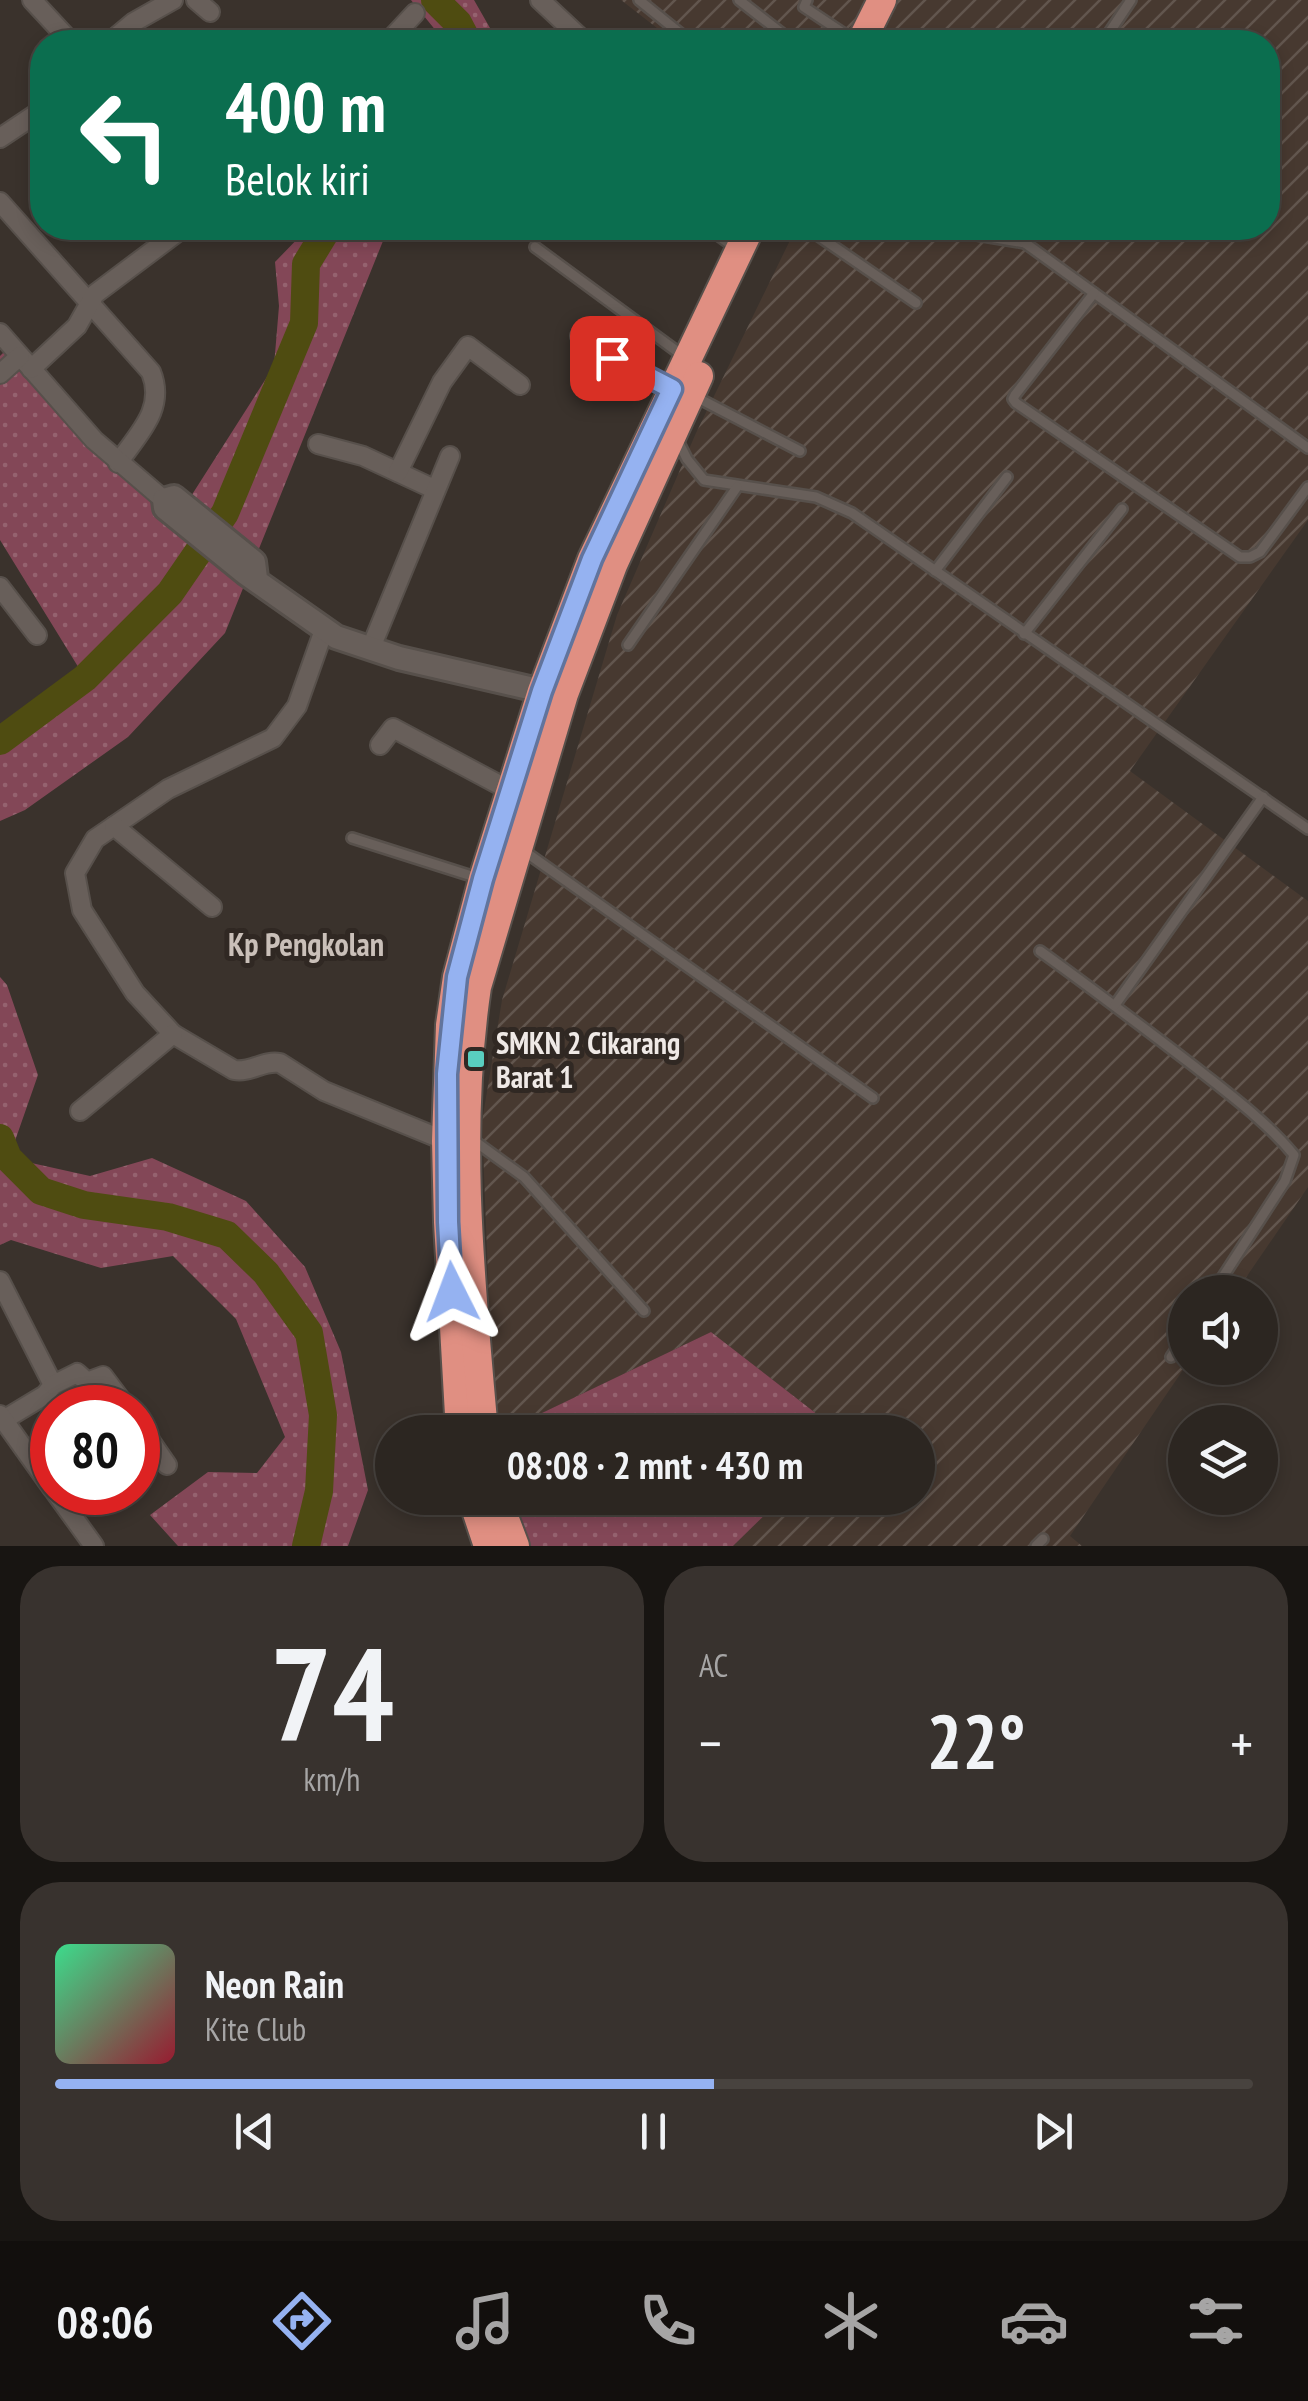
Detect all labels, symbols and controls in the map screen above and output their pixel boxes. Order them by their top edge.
text: 400 m [225,61,386,151]
icon: left [60,70,190,200]
text: Belok kiri [225,149,370,207]
pin [570,316,655,401]
icon: arrive [585,331,640,386]
district label: Kp Pengkolan [228,923,384,965]
place label: SMKN 2 Cikarang Barat 1 [496,1023,680,1096]
marker: SMKN 2 Cikarang Barat 1 [465,1048,487,1070]
position arrow [400,1240,504,1344]
map controls [1168,1275,1278,1515]
button: sound [1168,1275,1278,1385]
speed limit sign: 80 [30,1385,160,1515]
button: layers [1168,1405,1278,1515]
text: 08:08 · 2 mnt · 430 m [507,1440,803,1489]
text: 74 [270,1609,394,1777]
text: AC [699,1644,728,1686]
text: 22° [926,1693,1026,1790]
text: − [699,1707,722,1778]
text: + [1230,1707,1253,1778]
text: km/h [304,1758,360,1800]
text: Neon Rain [205,1959,344,2008]
text: Kite Club [205,2008,306,2050]
icon: previous [227,2104,282,2159]
icon: pause [626,2104,681,2159]
icon: next [1026,2104,1081,2159]
icon: directions [267,2286,337,2356]
icon: music [450,2286,520,2356]
icon: phone [633,2286,703,2356]
icon: climate [816,2286,886,2356]
icon: car [999,2286,1069,2356]
icon: filters [1181,2286,1251,2356]
text: 08:06 [56,2292,154,2350]

